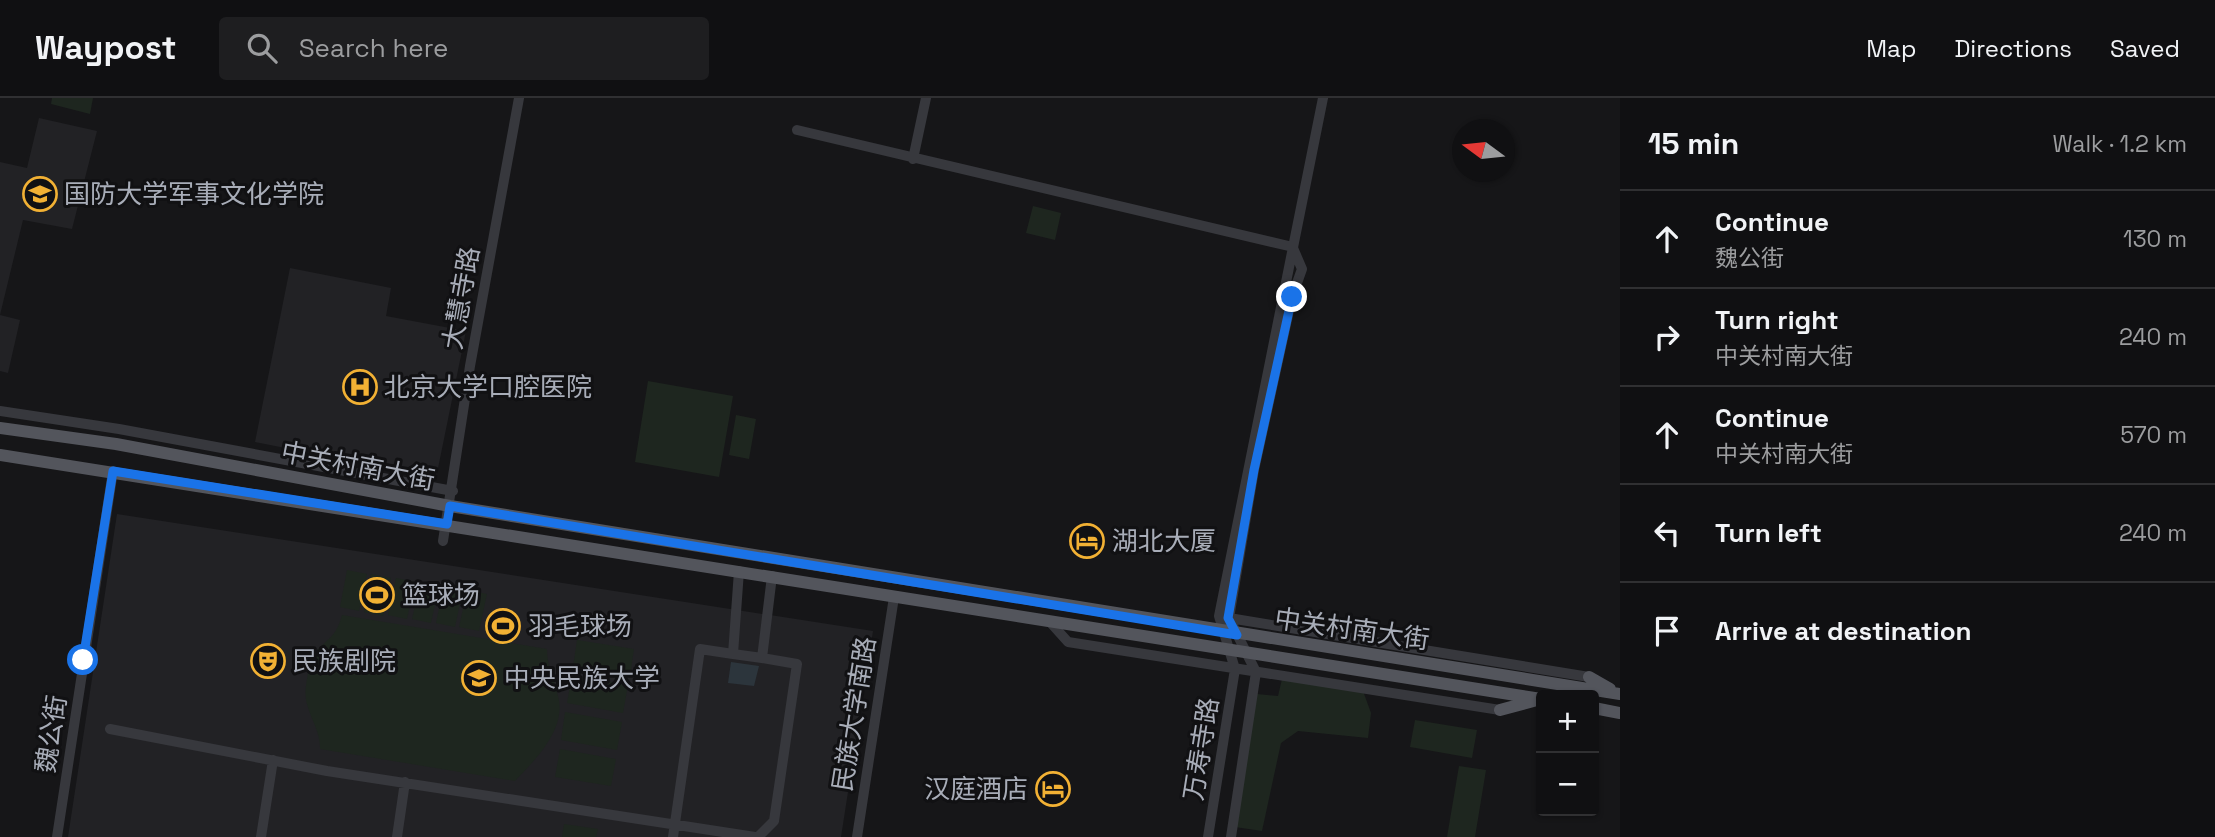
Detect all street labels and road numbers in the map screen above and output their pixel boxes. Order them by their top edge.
street label: 大慧寺路 [435,244,487,352]
street label: 中关村南大街 [278,434,438,498]
street label: 中关村南大街 [1272,601,1432,657]
street label: 民族大学南路 [825,634,883,794]
street label: 魏公街 [28,693,74,775]
street label: 万寿寺路 [1176,695,1226,803]

